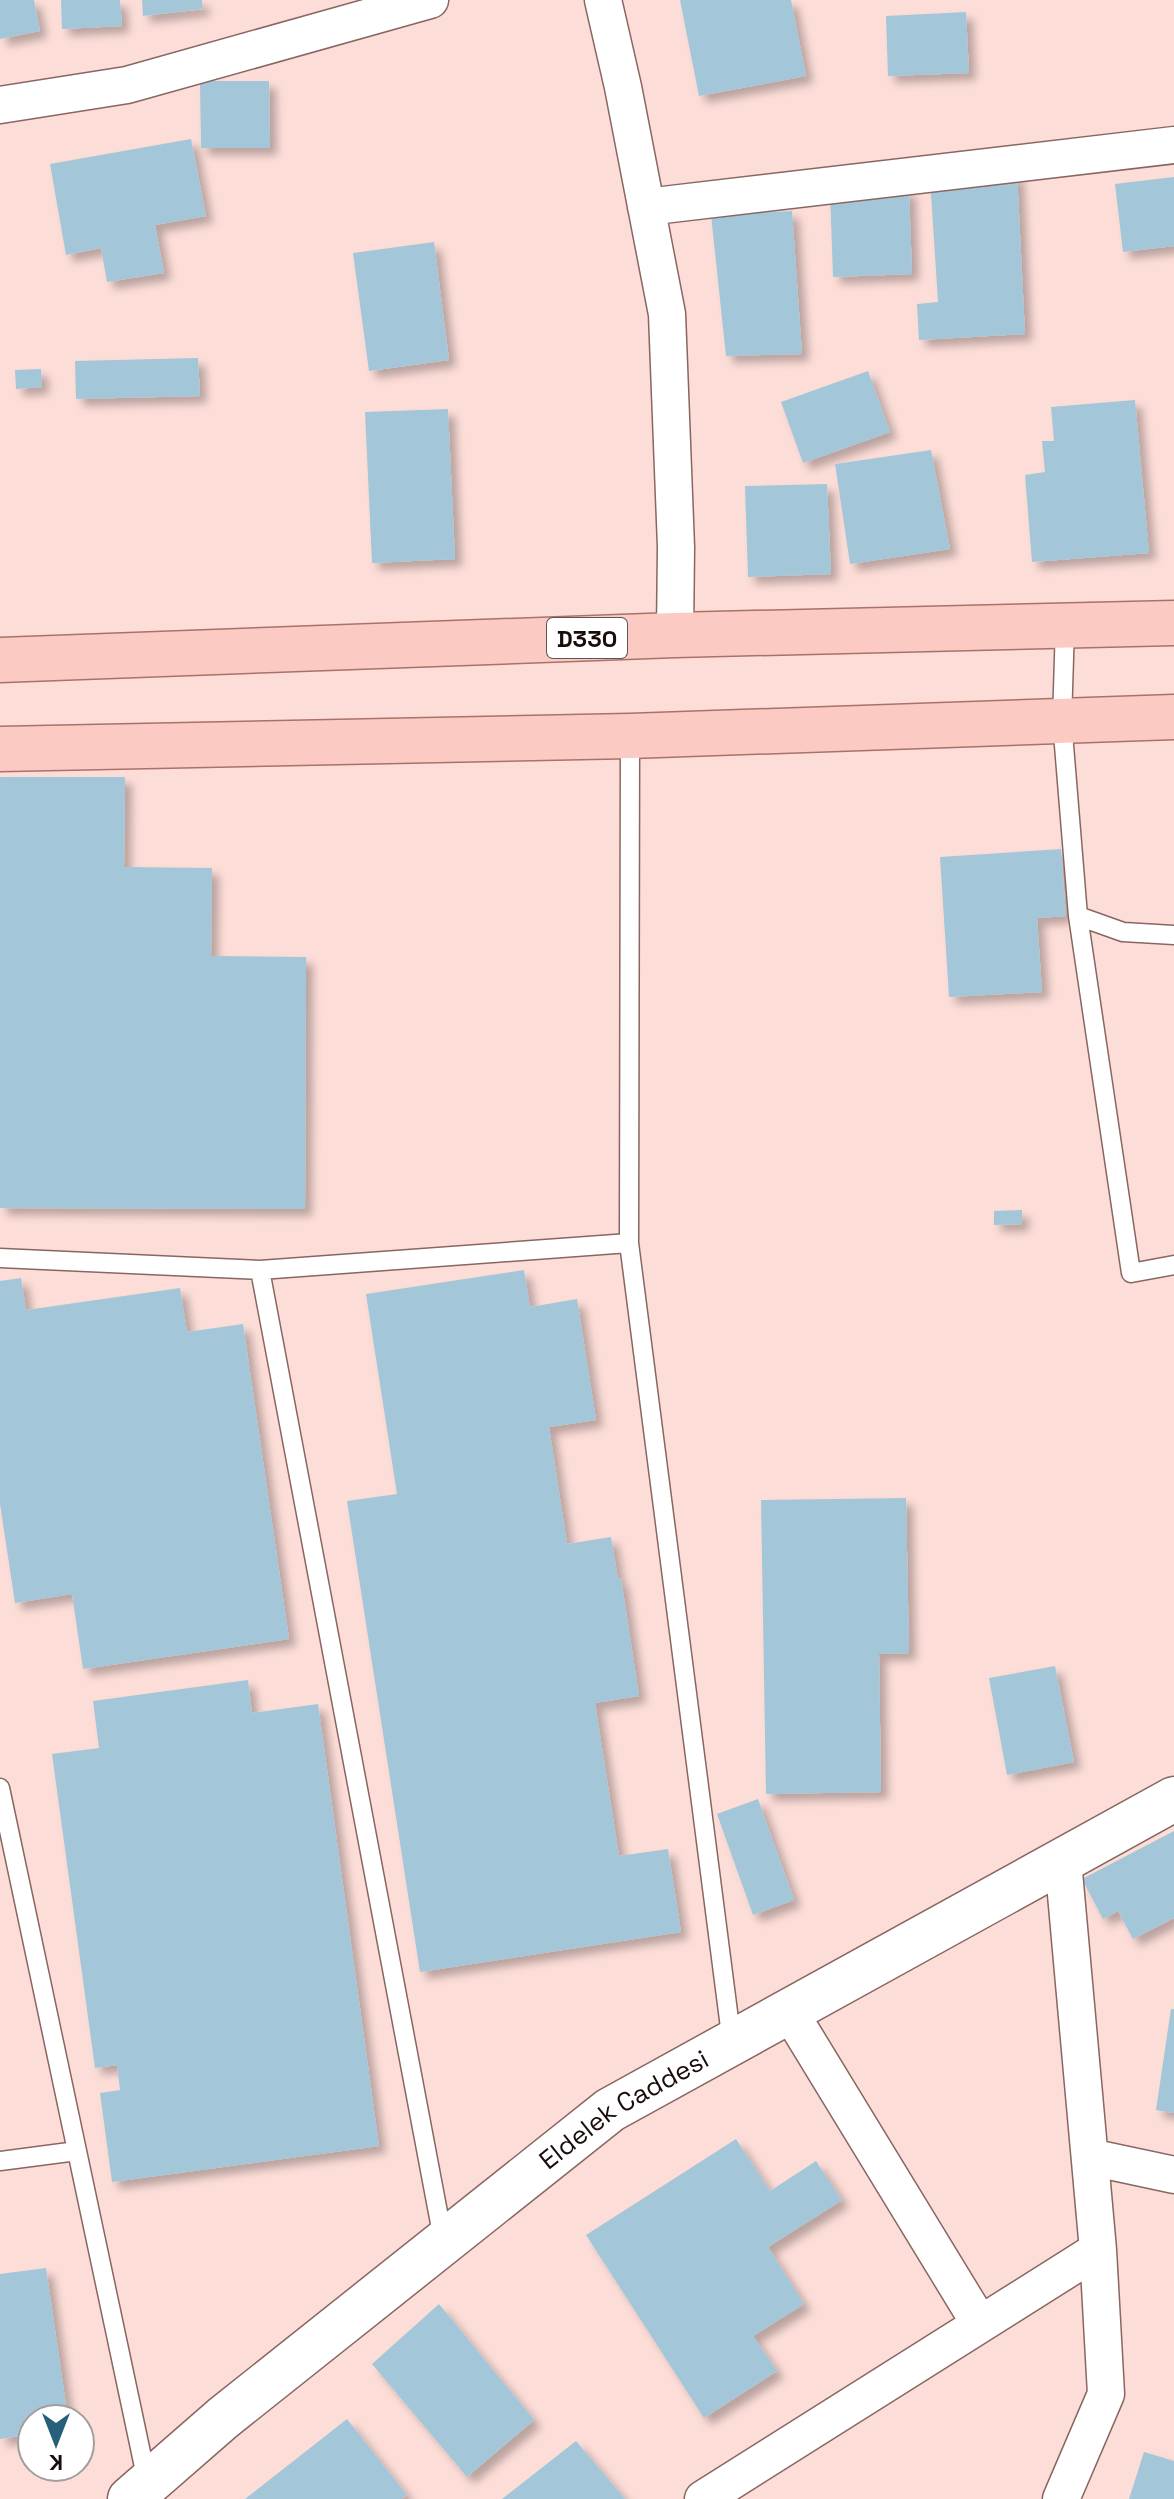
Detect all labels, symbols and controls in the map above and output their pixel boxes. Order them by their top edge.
road number: D330 [547,618,627,658]
street label: Eldelek Caddesi [532,2042,715,2177]
north arrow [16,2403,96,2483]
text: K [49,2449,63,2477]

